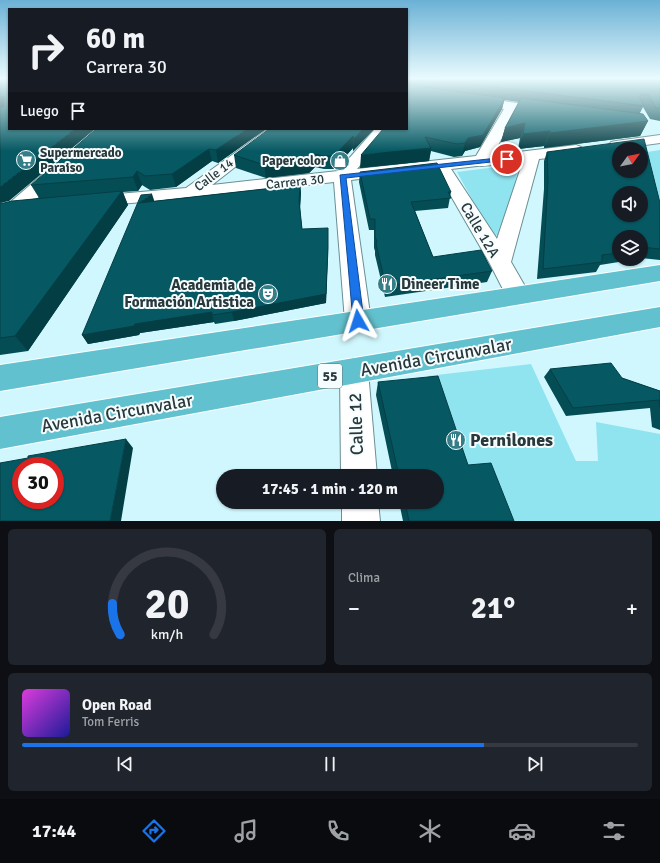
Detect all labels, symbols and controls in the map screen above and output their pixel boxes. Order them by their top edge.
text: 60 m [86,22,145,56]
icon: right [20,24,72,76]
text: Carrera 30 [86,56,167,78]
icon: arrive [67,100,89,122]
text: Luego [20,102,59,120]
pin [490,142,524,176]
north arrow [612,142,648,178]
map controls [612,142,648,266]
place label: Supermercado Paraiso [40,145,122,176]
icon: arrive [496,148,518,170]
supermarket icon: Supermercado Paraiso [15,149,37,171]
shop icon: Paper color [329,150,351,172]
place label: Paper color [262,153,327,169]
street label: Calle 14 [191,155,237,195]
street label: Carrera 30 [265,171,325,193]
button: sound [612,186,648,222]
street label: Calle 12A [457,199,503,261]
button: layers [612,230,648,266]
restaurant icon: Dineer Time [376,273,398,295]
place label: Dineer Time [401,275,480,293]
place label: Academia de Formación Artistica [124,276,254,311]
theatre icon: Academia de Formación Artistica [257,283,279,305]
position arrow [337,300,379,342]
street label: Avenida Circunvalar [359,333,514,381]
road number: 55 [318,364,342,388]
street label: Avenida Circunvalar [40,389,195,437]
street label: Calle 12 [344,392,368,456]
restaurant icon: Pernilones [445,429,467,451]
place label: Pernilones [470,429,553,451]
speed limit sign: 30 [12,457,64,509]
text: 17:45 · 1 min · 120 m [262,480,398,498]
text: Clima [348,570,380,586]
text: 20 [145,579,189,630]
text: 21° [471,590,515,627]
text: − [348,595,360,622]
text: + [626,595,638,622]
text: km/h [151,626,183,643]
text: Open Road [82,696,152,714]
text: Tom Ferris [82,714,139,730]
icon: previous [114,753,136,775]
icon: pause [319,753,341,775]
icon: next [524,753,546,775]
icon: directions [140,817,168,845]
icon: music [232,817,260,845]
icon: phone [324,817,352,845]
icon: climate [416,817,444,845]
icon: car [508,817,536,845]
icon: filters [600,817,628,845]
text: 17:44 [32,820,76,842]

